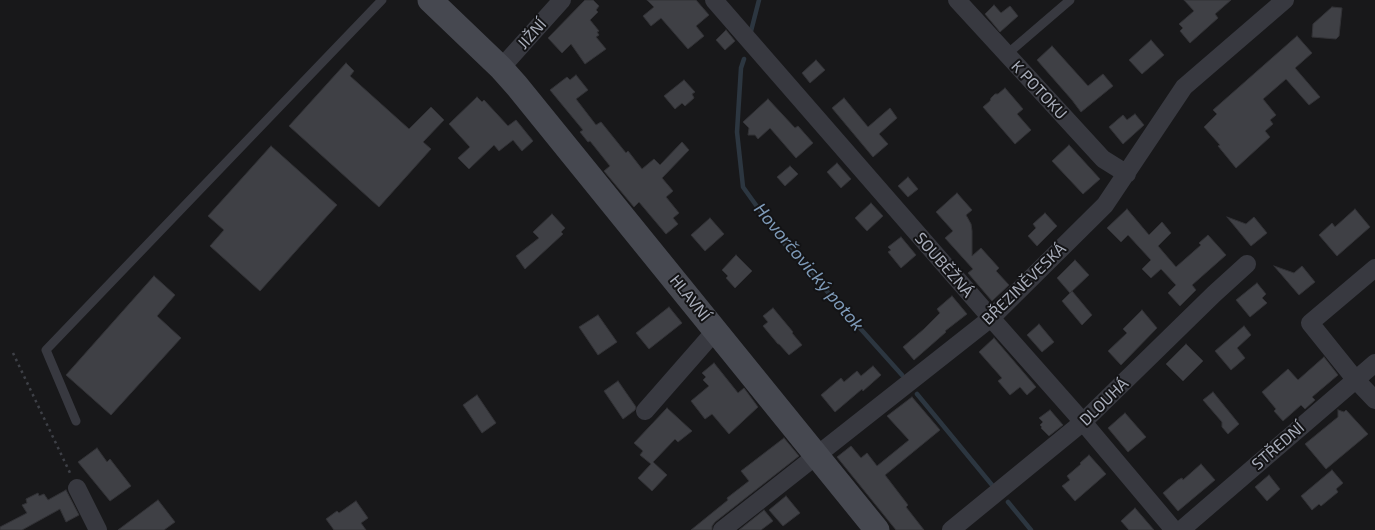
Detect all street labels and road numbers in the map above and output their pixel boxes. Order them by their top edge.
street label: JIŽNÍ [513,15,551,53]
street label: K POTOKU [1007,57,1071,123]
street label: SOUBĚŽNÁ [911,229,977,301]
street label: BŘEZINĚVESKÁ [978,239,1070,329]
street label: HLAVNÍ [666,271,714,325]
street label: DLOUHÁ [1076,374,1132,430]
street label: STŘEDNÍ [1248,418,1308,474]

